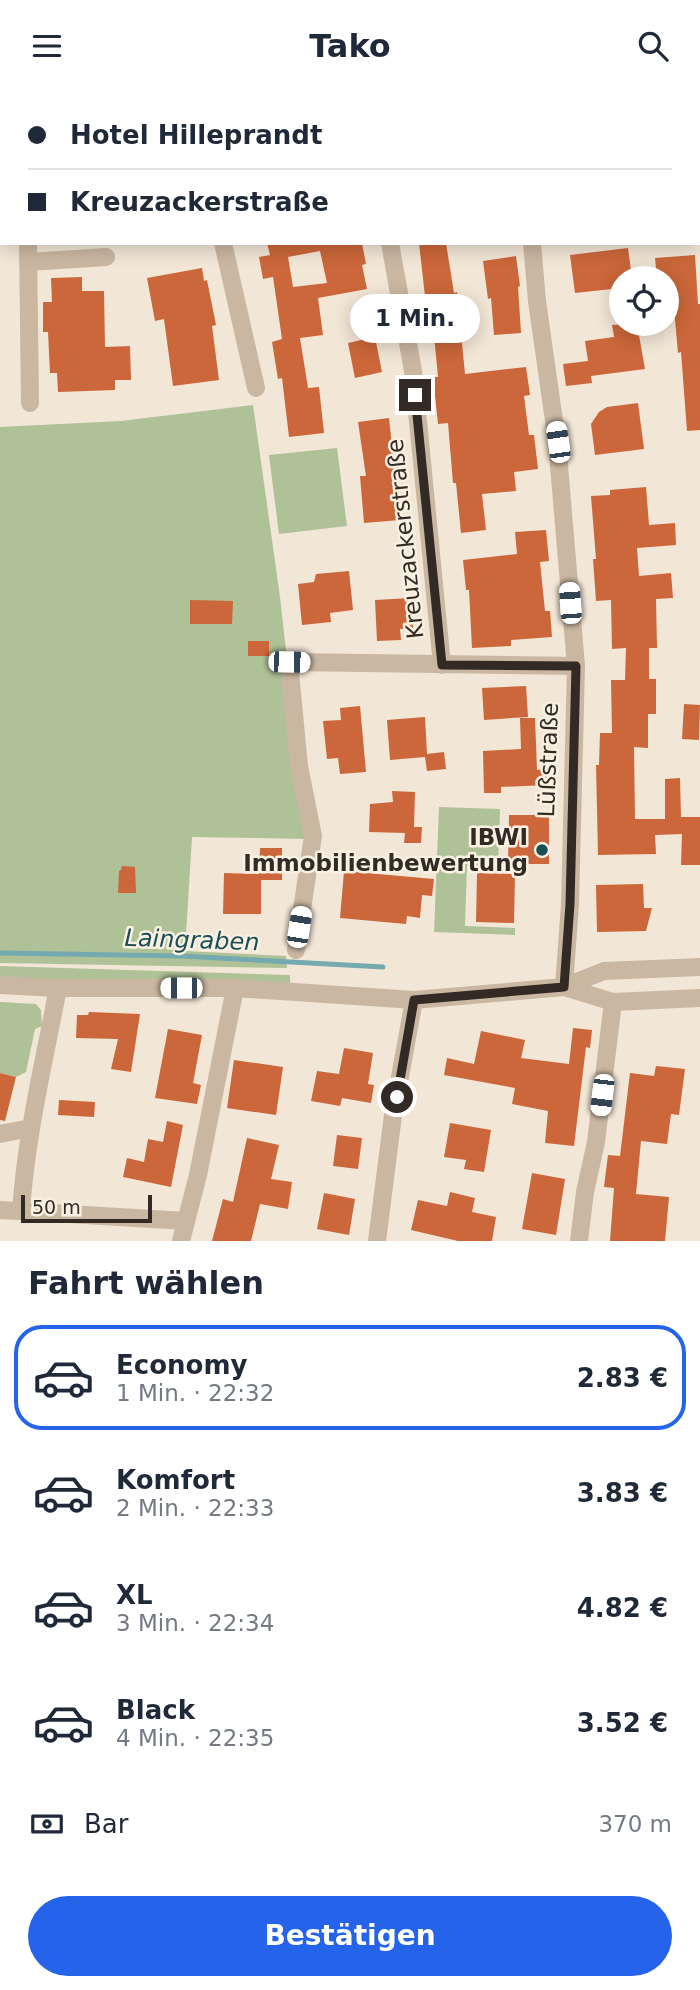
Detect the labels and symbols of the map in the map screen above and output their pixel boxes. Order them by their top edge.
callout: 1 Min. [350,293,480,343]
route end [399,379,431,411]
car [545,420,572,464]
street label: Kreuzackerstraße [382,438,428,640]
car [559,581,582,625]
car [268,651,311,673]
street label: Lüßstraße [533,702,563,818]
place label: IBWI Immobilienbewertung [243,824,528,876]
marker: IBWI Immobilienbewertung [534,842,550,858]
car [286,905,313,949]
water label: Laingraben [124,924,260,956]
car [161,978,203,999]
car [590,1073,615,1117]
route start [381,1081,413,1113]
scale bar [21,1192,152,1224]

